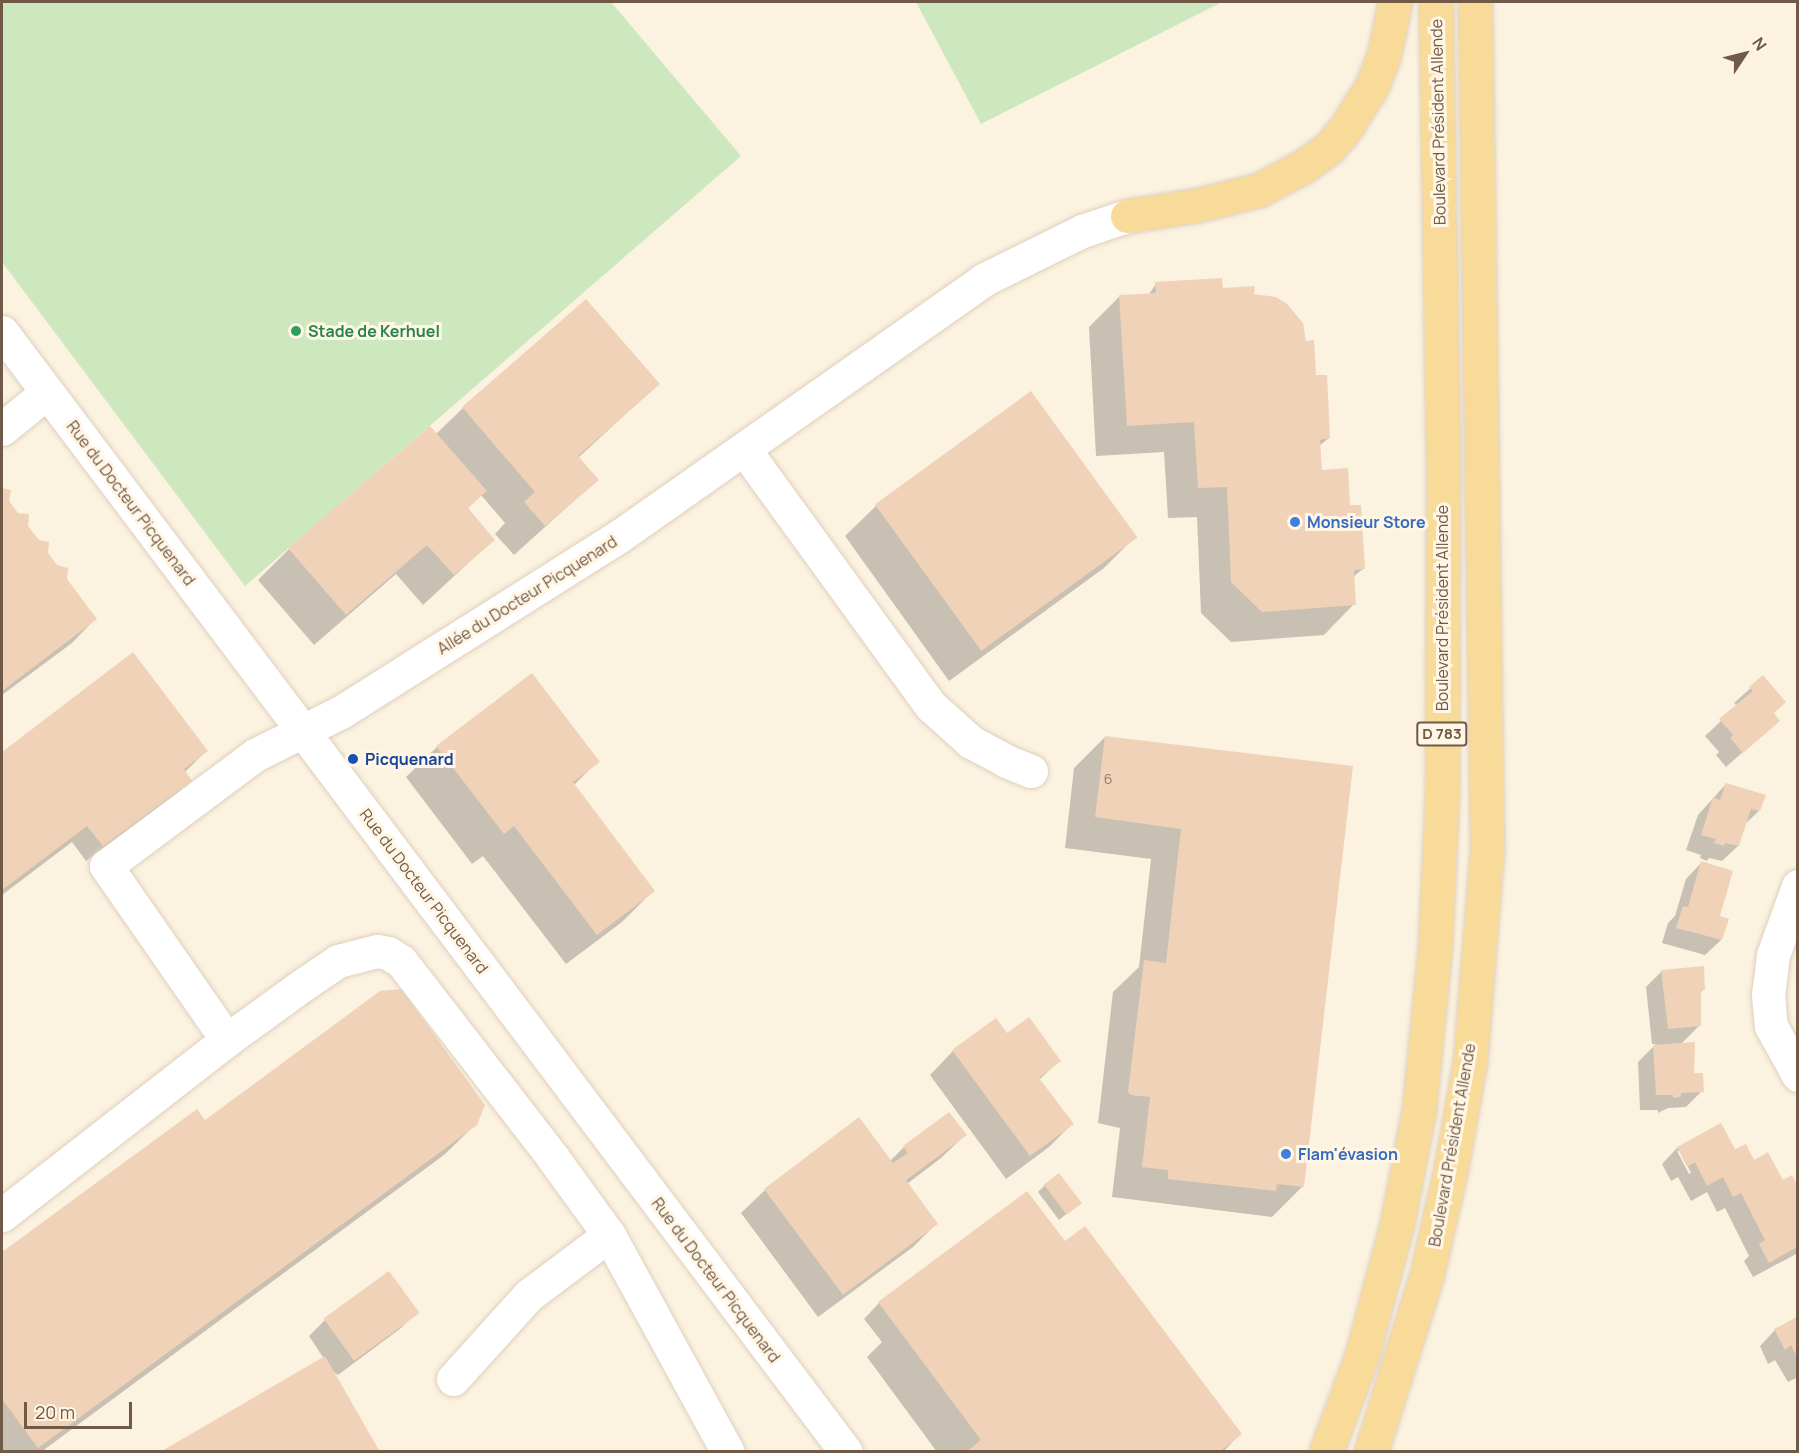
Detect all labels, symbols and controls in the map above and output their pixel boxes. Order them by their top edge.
street label: Boulevard Président Allende [1427,19,1449,225]
north arrow [1715,24,1775,84]
text: N [1747,33,1772,55]
place label: Stade de Kerhuel [308,321,440,341]
marker: Stade de Kerhuel [289,324,303,338]
street label: Rue du Docteur Picquenard [63,417,199,589]
street label: Boulevard Président Allende [1432,505,1452,711]
place label: Monsieur Store [1307,512,1426,532]
marker: Monsieur Store [1288,515,1302,529]
street label: Allée du Docteur Picquenard [434,532,620,658]
road number: D 783 [1415,722,1469,746]
place label: Picquenard [365,749,454,769]
marker: Picquenard [346,752,360,766]
house number: 6 [1104,771,1112,787]
street label: Rue du Docteur Picquenard [356,805,492,977]
street label: Boulevard Président Allende [1425,1042,1479,1248]
place label: Flam'évasion [1298,1144,1398,1164]
marker: Flam'évasion [1279,1147,1293,1161]
street label: Rue du Docteur Picquenard [648,1194,784,1366]
scale bar [27,1390,135,1428]
text: 20 m [35,1400,75,1424]

